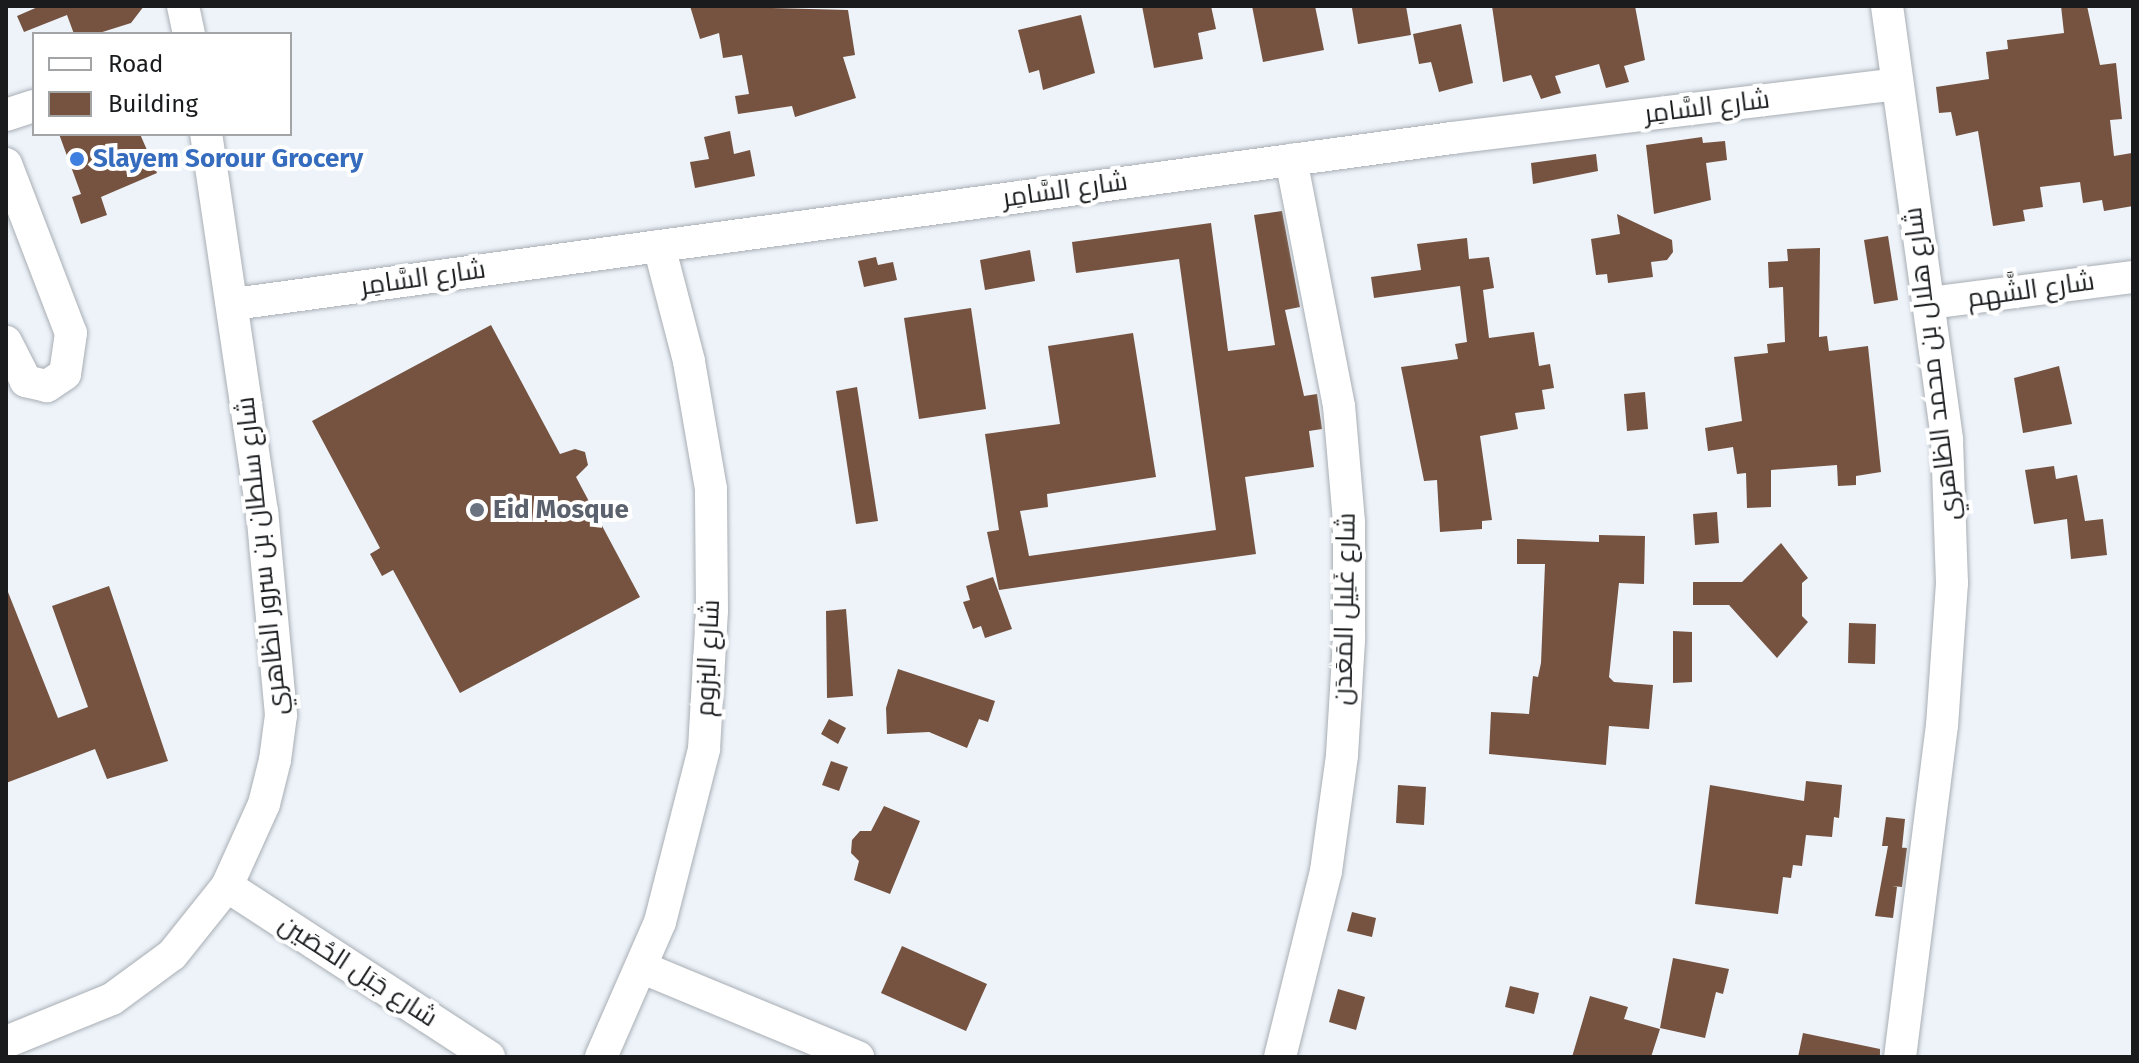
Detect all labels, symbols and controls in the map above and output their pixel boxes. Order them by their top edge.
legend [32,32,292,136]
text: Road [108,50,163,78]
street label: شارع السَّامِر [1643,84,1771,130]
text: Building [108,90,198,118]
place label: Slayem Sorour Grocery [93,143,363,175]
marker: Slayem Sorour Grocery [68,150,86,168]
street label: شارع السَّامِر [1000,166,1130,214]
street label: شارع هلال بن محمد الظاهري [1897,206,1967,522]
street label: شارع السَّامِر [358,254,488,302]
street label: شارع الشَّهم [1965,266,2097,314]
street label: شارع سلطان بن سرور الظاهري [230,395,294,717]
place label: Eid Mosque [493,494,629,526]
marker: Eid Mosque [468,501,486,519]
street label: شارع غَلِيل المَعَدَن [1328,512,1362,706]
street label: شارع البزوم [689,599,727,717]
street label: شارع جَبَل الحُصَين [273,908,443,1034]

